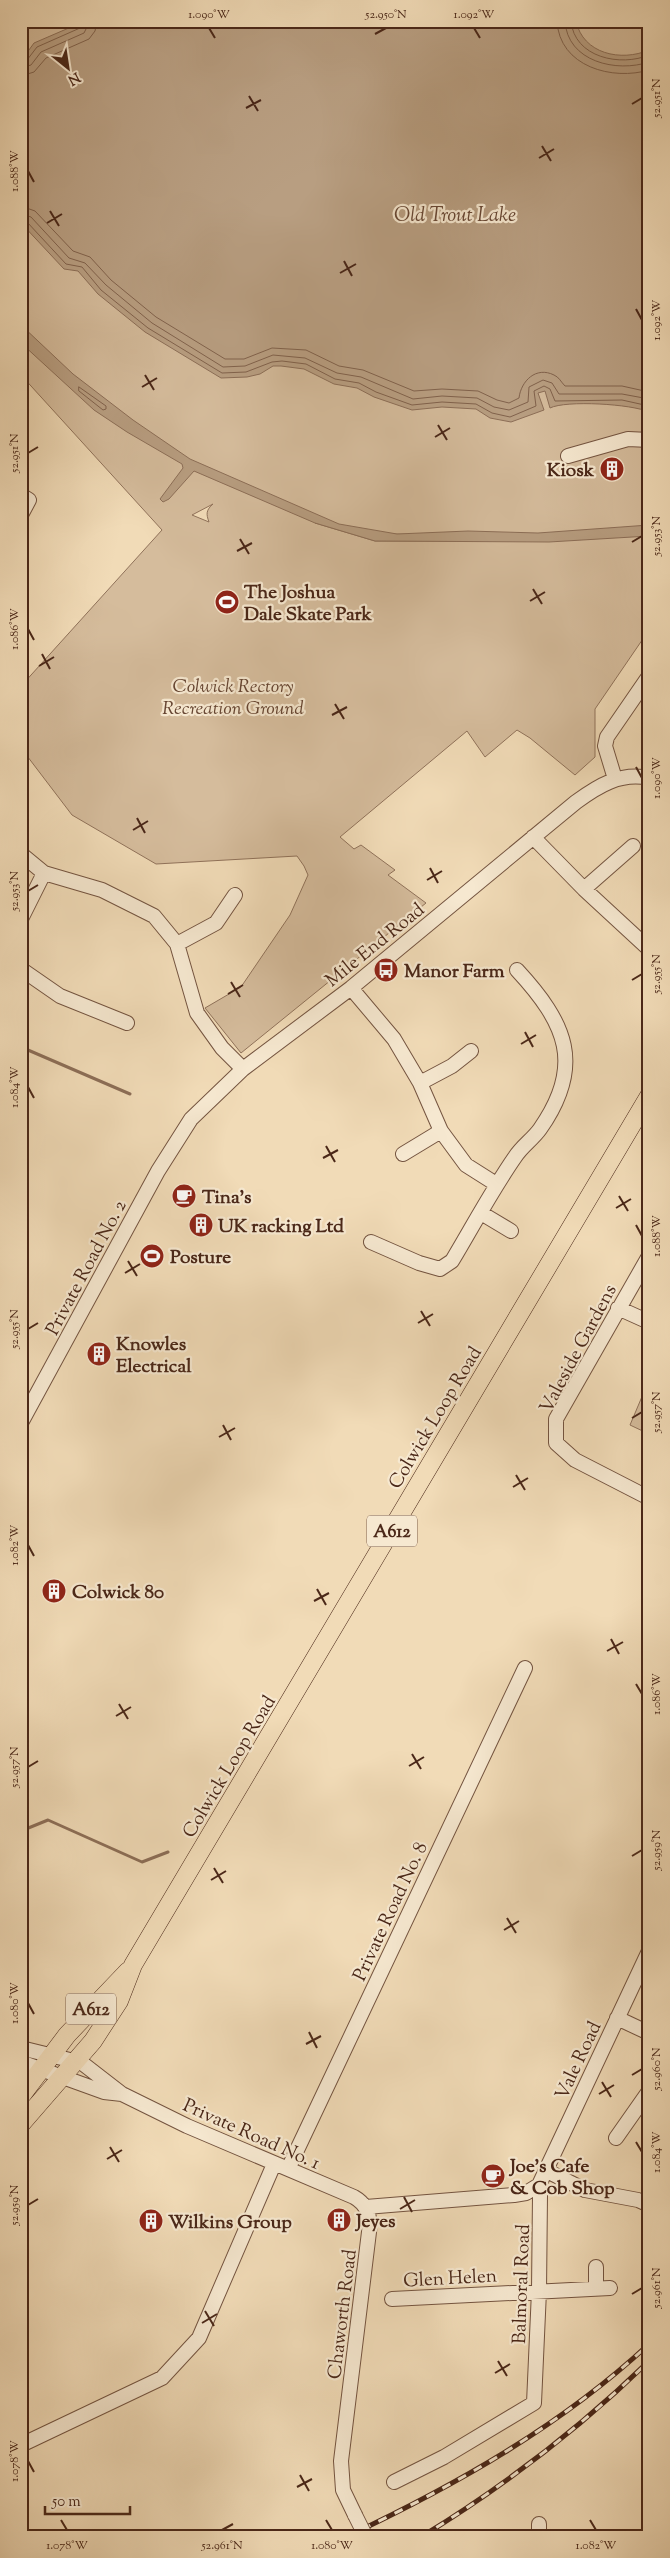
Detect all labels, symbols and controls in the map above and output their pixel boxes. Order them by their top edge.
text: 1.090°W [188,6,230,24]
text: 52.950°N [364,6,407,24]
text: 1.092°W [454,6,495,24]
north arrow [42,42,92,92]
text: N [64,66,83,89]
text: 52.951°N [648,78,666,119]
text: 1.088°W [6,150,24,192]
water label: Old Trout Lake [394,202,516,231]
text: 1.092°W [648,299,666,340]
text: 52.951°N [6,433,24,474]
building icon: Kiosk [599,456,625,482]
place label: Kiosk [547,458,595,485]
text: 52.953°N [648,516,666,557]
place label: The Joshua Dale Skate Park [244,580,373,629]
sports icon: The Joshua Dale Skate Park [214,589,240,615]
text: 1.086°W [6,608,24,650]
park label: Colwick Rectory Recreation Ground [162,674,304,723]
text: 1.090°W [648,757,666,799]
text: 52.953°N [6,871,24,912]
street label: Mile End Road [320,897,431,994]
text: 52.955°N [648,954,666,995]
bus stop icon: Manor Farm [373,957,399,983]
place label: Manor Farm [404,959,505,986]
text: 1.084°W [6,1066,24,1108]
cafe icon: Tina's [171,1183,197,1209]
place label: Tina's [202,1185,252,1212]
street label: Private Road No. 2 [40,1196,134,1341]
building icon: UK racking Ltd [188,1212,214,1238]
place label: UK racking Ltd [218,1214,344,1241]
text: 1.088°W [648,1215,666,1257]
sports icon: Posture [139,1243,165,1269]
place label: Posture [170,1245,231,1272]
street label: Valeside Gardens [534,1280,625,1418]
text: 52.955°N [6,1309,24,1350]
place label: Knowles Electrical [116,1332,192,1381]
building icon: Knowles Electrical [86,1341,112,1367]
street label: Colwick Loop Road [383,1342,490,1495]
text: 52.957°N [648,1391,666,1434]
road number: A612 [367,1515,417,1546]
text: 1.082°W [6,1524,24,1565]
building icon: Colwick 80 [41,1578,67,1604]
place label: Colwick 80 [72,1580,164,1607]
text: 1.086°W [648,1673,666,1715]
street label: Colwick Loop Road [177,1691,284,1844]
text: 52.957°N [6,1746,24,1789]
text: 52.959°N [648,1829,666,1871]
street label: Private Road No. 8 [347,1838,435,1986]
text: 1.080°W [6,1981,24,2024]
road number: A612 [66,1994,116,2025]
street label: Vale Road [549,2017,609,2105]
text: 52.960°N [648,2047,666,2092]
street label: Private Road No. 1 [178,2093,324,2178]
text: 1.084°W [648,2131,666,2173]
place label: Joe's Cafe & Cob Shop [508,2154,615,2203]
cafe icon: Joe's Cafe & Cob Shop [480,2163,506,2189]
text: 52.959°N [6,2184,24,2226]
building icon: Jeyes [326,2207,352,2233]
building icon: Wilkins Group [138,2208,164,2234]
place label: Jeyes [354,2209,396,2236]
place label: Wilkins Group [168,2210,292,2237]
street label: Balmoral Road [507,2223,538,2344]
street label: Chaworth Road [322,2248,365,2381]
street label: Glen Helen [403,2264,498,2295]
text: 52.961°N [648,2267,666,2309]
text: 1.078°W [6,2440,24,2482]
scale bar [45,2483,130,2515]
text: 50 m [51,2492,81,2513]
text: 1.078°W [46,2537,88,2555]
text: 52.961°N [201,2537,243,2555]
text: 1.080°W [311,2537,354,2555]
text: 1.082°W [576,2537,617,2555]

